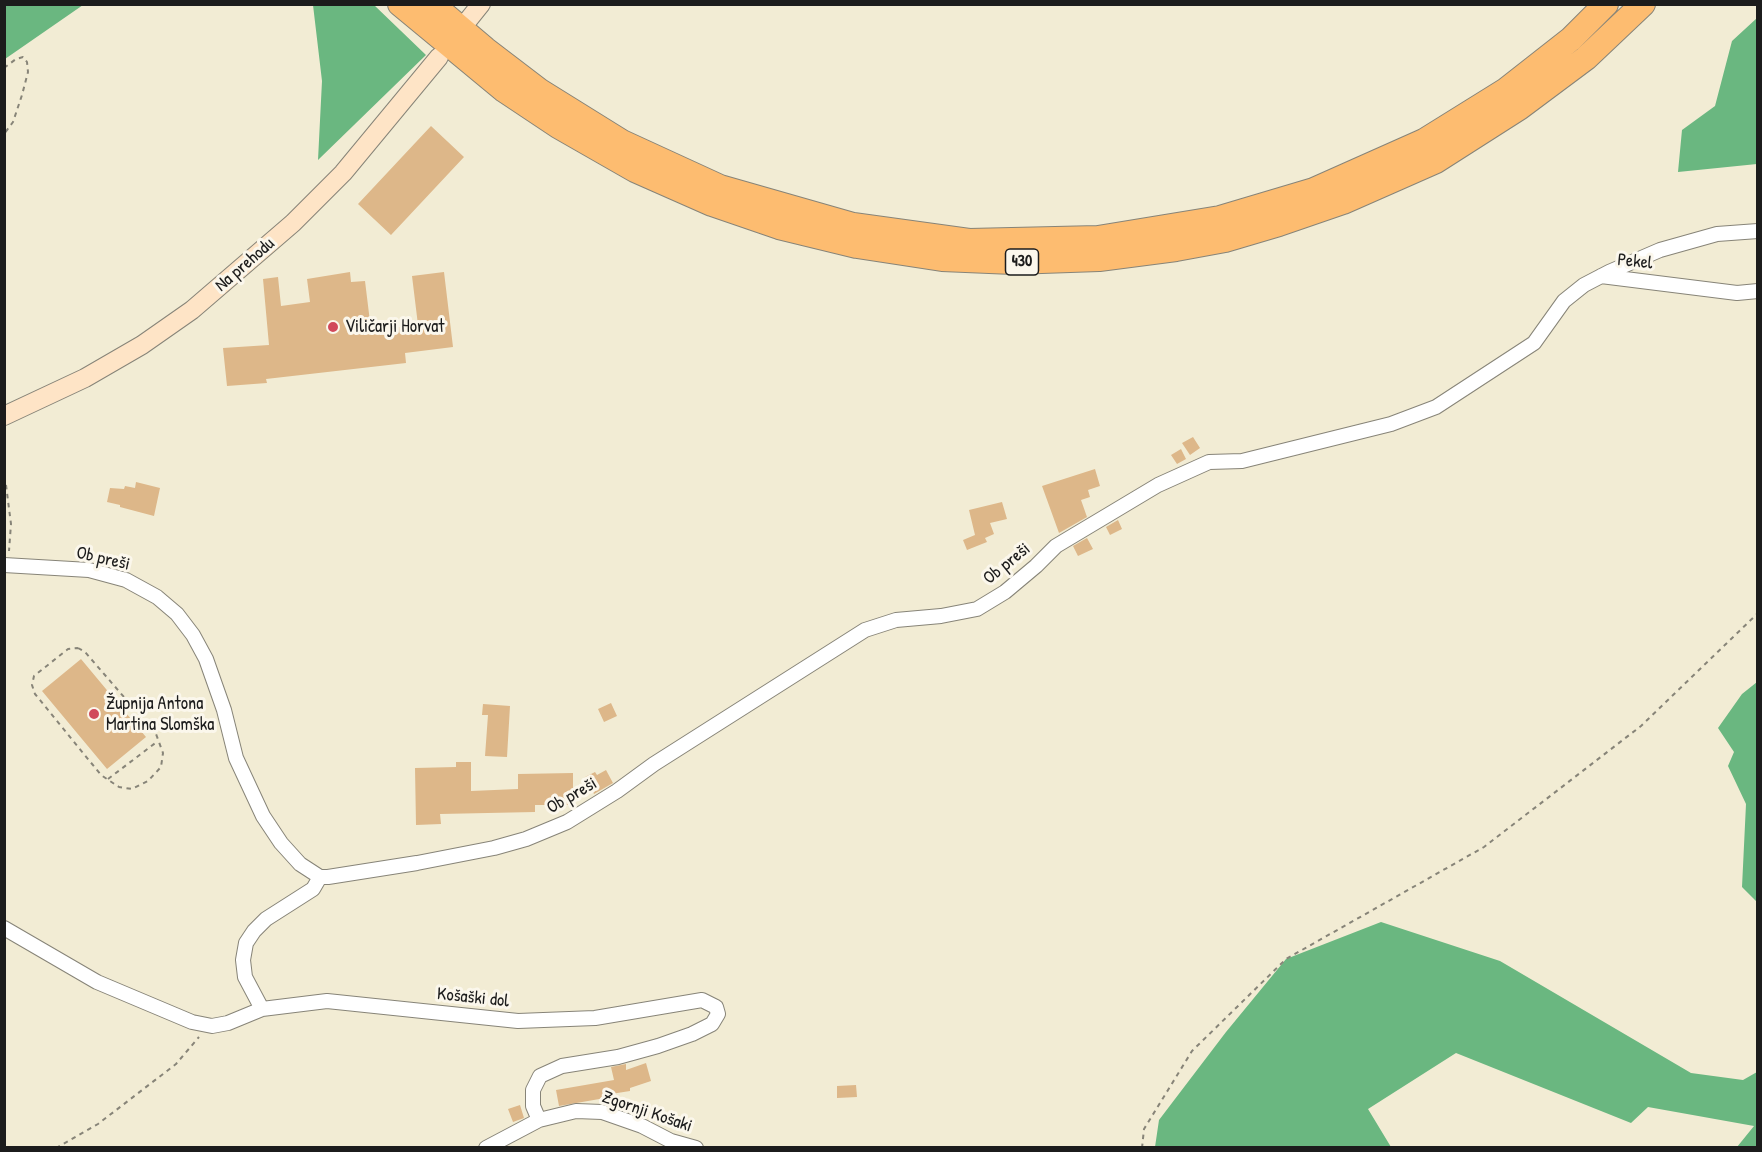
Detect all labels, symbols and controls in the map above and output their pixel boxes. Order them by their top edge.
street label: Na prehodu [211,233,279,297]
road number: 430 [1006,249,1038,275]
street label: Pekel [1616,249,1654,275]
place label: Viličarji Horvat [345,316,444,338]
marker: Viličarji Horvat [326,320,340,334]
street label: Ob preši [979,539,1035,589]
street label: Ob preši [74,542,132,576]
place label: Župnija Antona Martina Slomška [106,693,214,736]
marker: Župnija Antona Martina Slomška [87,707,101,721]
street label: Ob preši [543,773,601,819]
street label: Košaški dol [436,983,510,1013]
street label: Zgornji Košaki [599,1086,695,1138]

